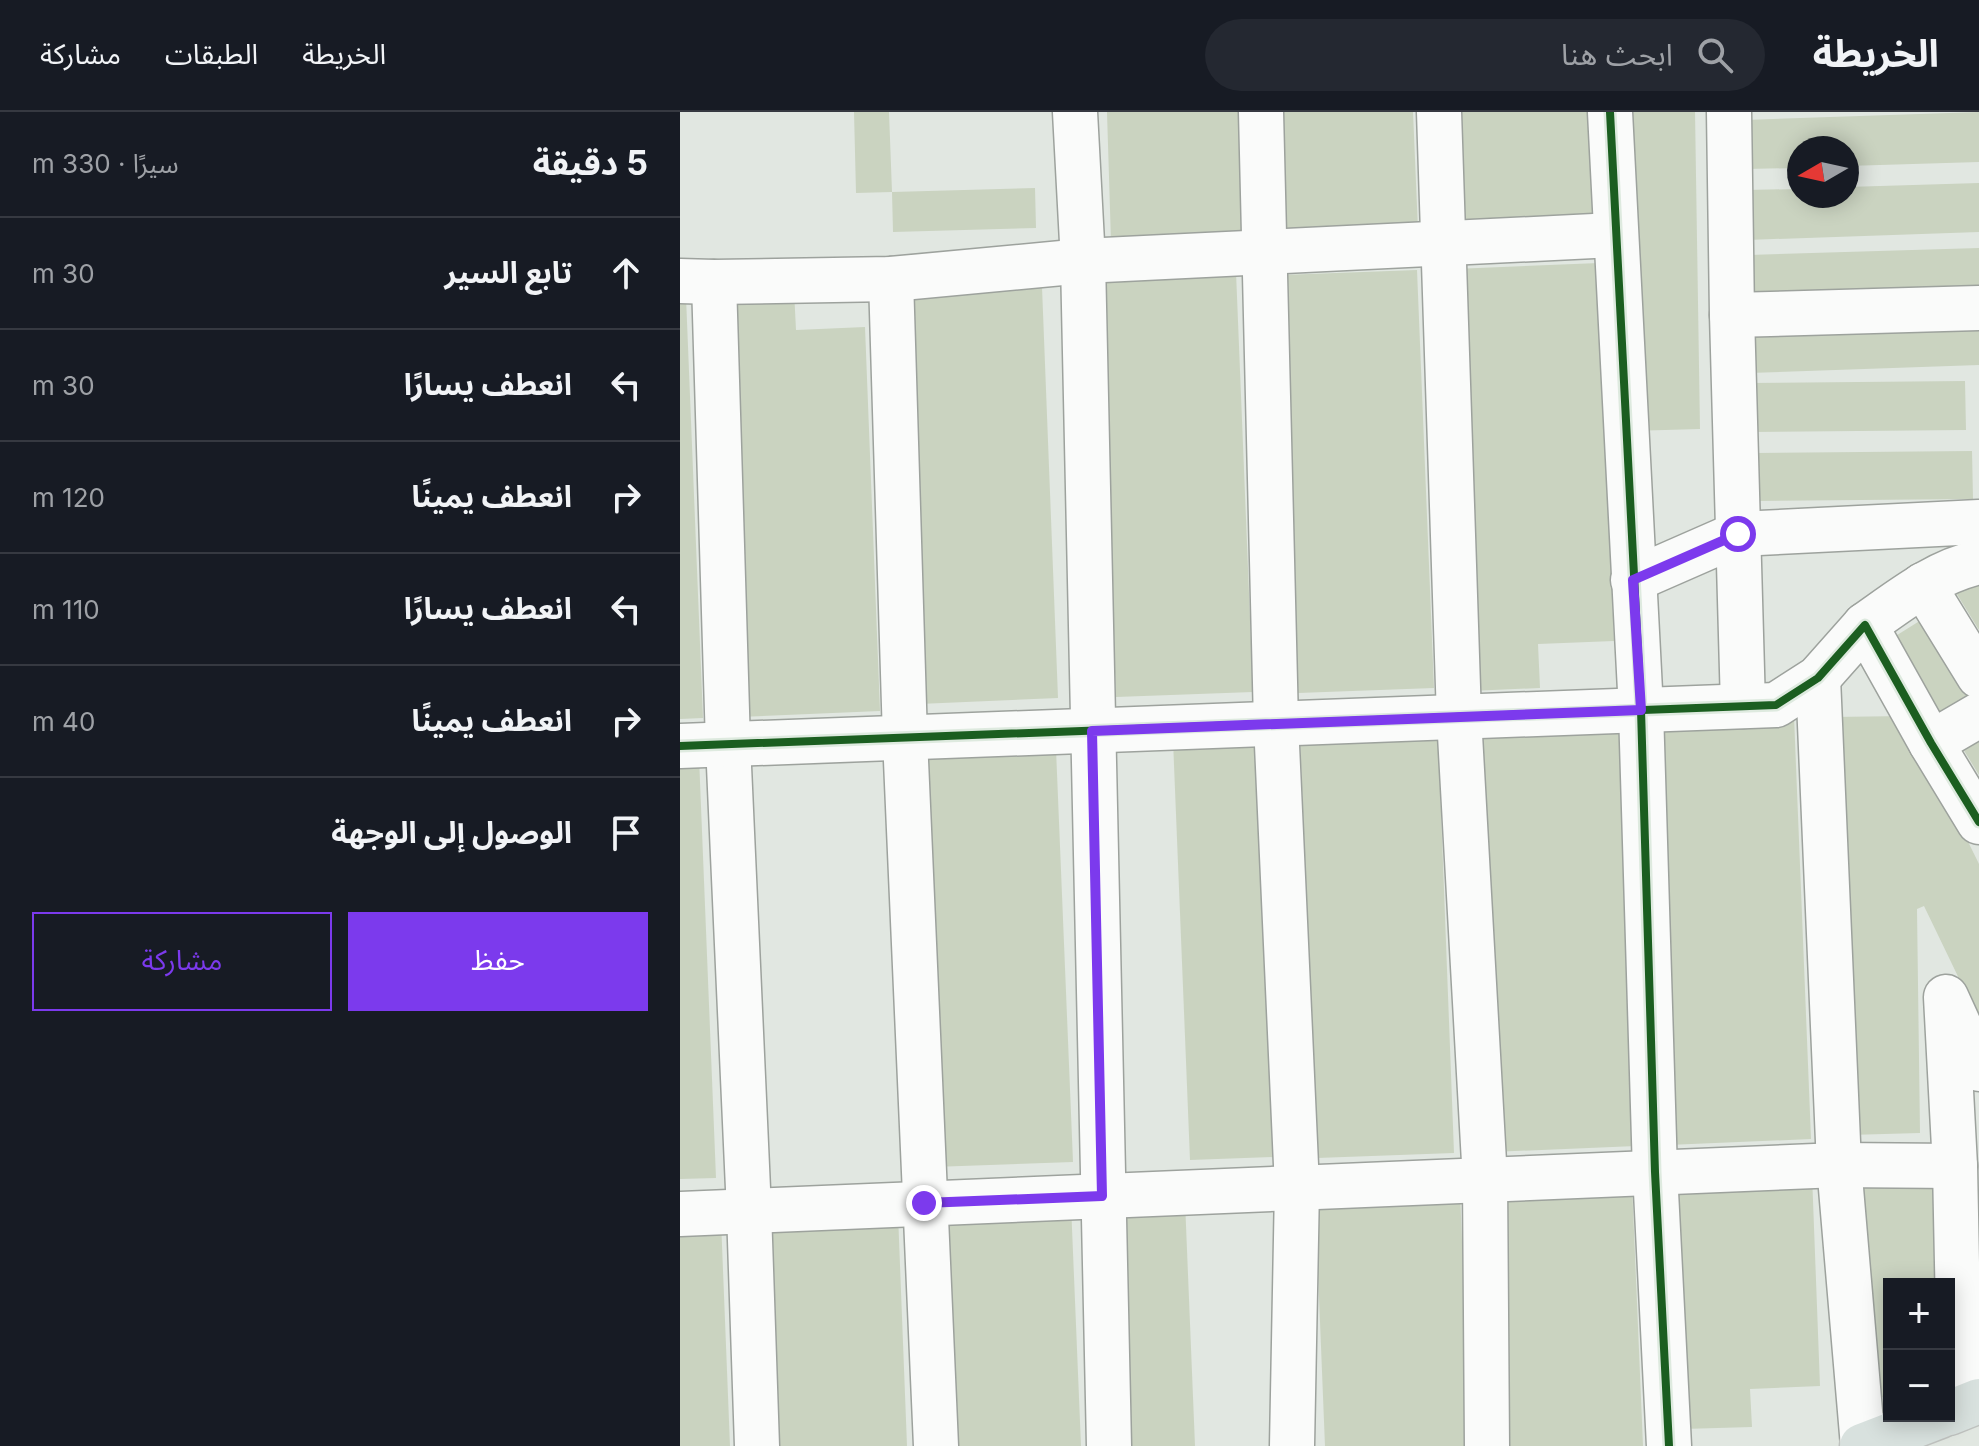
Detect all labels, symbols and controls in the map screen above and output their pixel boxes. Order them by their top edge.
search box [1205,19,1765,91]
text: الخريطة [1813,30,1939,76]
icon: search [1693,33,1737,77]
text: ابحث هنا [1561,36,1673,72]
text: مشاركة [40,37,121,71]
text: الطبقات [165,37,258,71]
text: الخريطة [302,37,386,71]
north arrow [1787,136,1859,208]
text: 5 دقيقة [533,142,648,183]
text: سيرًا · 330 m [32,148,179,179]
icon: ahead [604,251,648,295]
text: تابع السير [445,254,572,290]
text: 30 m [32,258,95,289]
icon: left [604,363,648,407]
text: انعطف يسارًا [404,366,572,402]
text: 30 m [32,370,95,401]
icon: right [604,475,648,519]
text: انعطف يمينًا [412,478,572,514]
text: 120 m [32,482,105,513]
route start [1720,516,1756,552]
icon: left [604,587,648,631]
text: انعطف يسارًا [404,590,572,626]
text: 110 m [32,594,100,625]
icon: right [604,699,648,743]
text: انعطف يمينًا [412,702,572,738]
text: 40 m [32,706,95,737]
icon: arrive [604,811,648,855]
text: الوصول إلى الوجهة [331,814,572,850]
button: مشاركة [32,912,332,1011]
button: حفظ [348,912,648,1011]
route end [906,1185,942,1221]
map controls [1883,1278,1955,1422]
button: + [1883,1278,1955,1350]
button: − [1883,1350,1955,1422]

